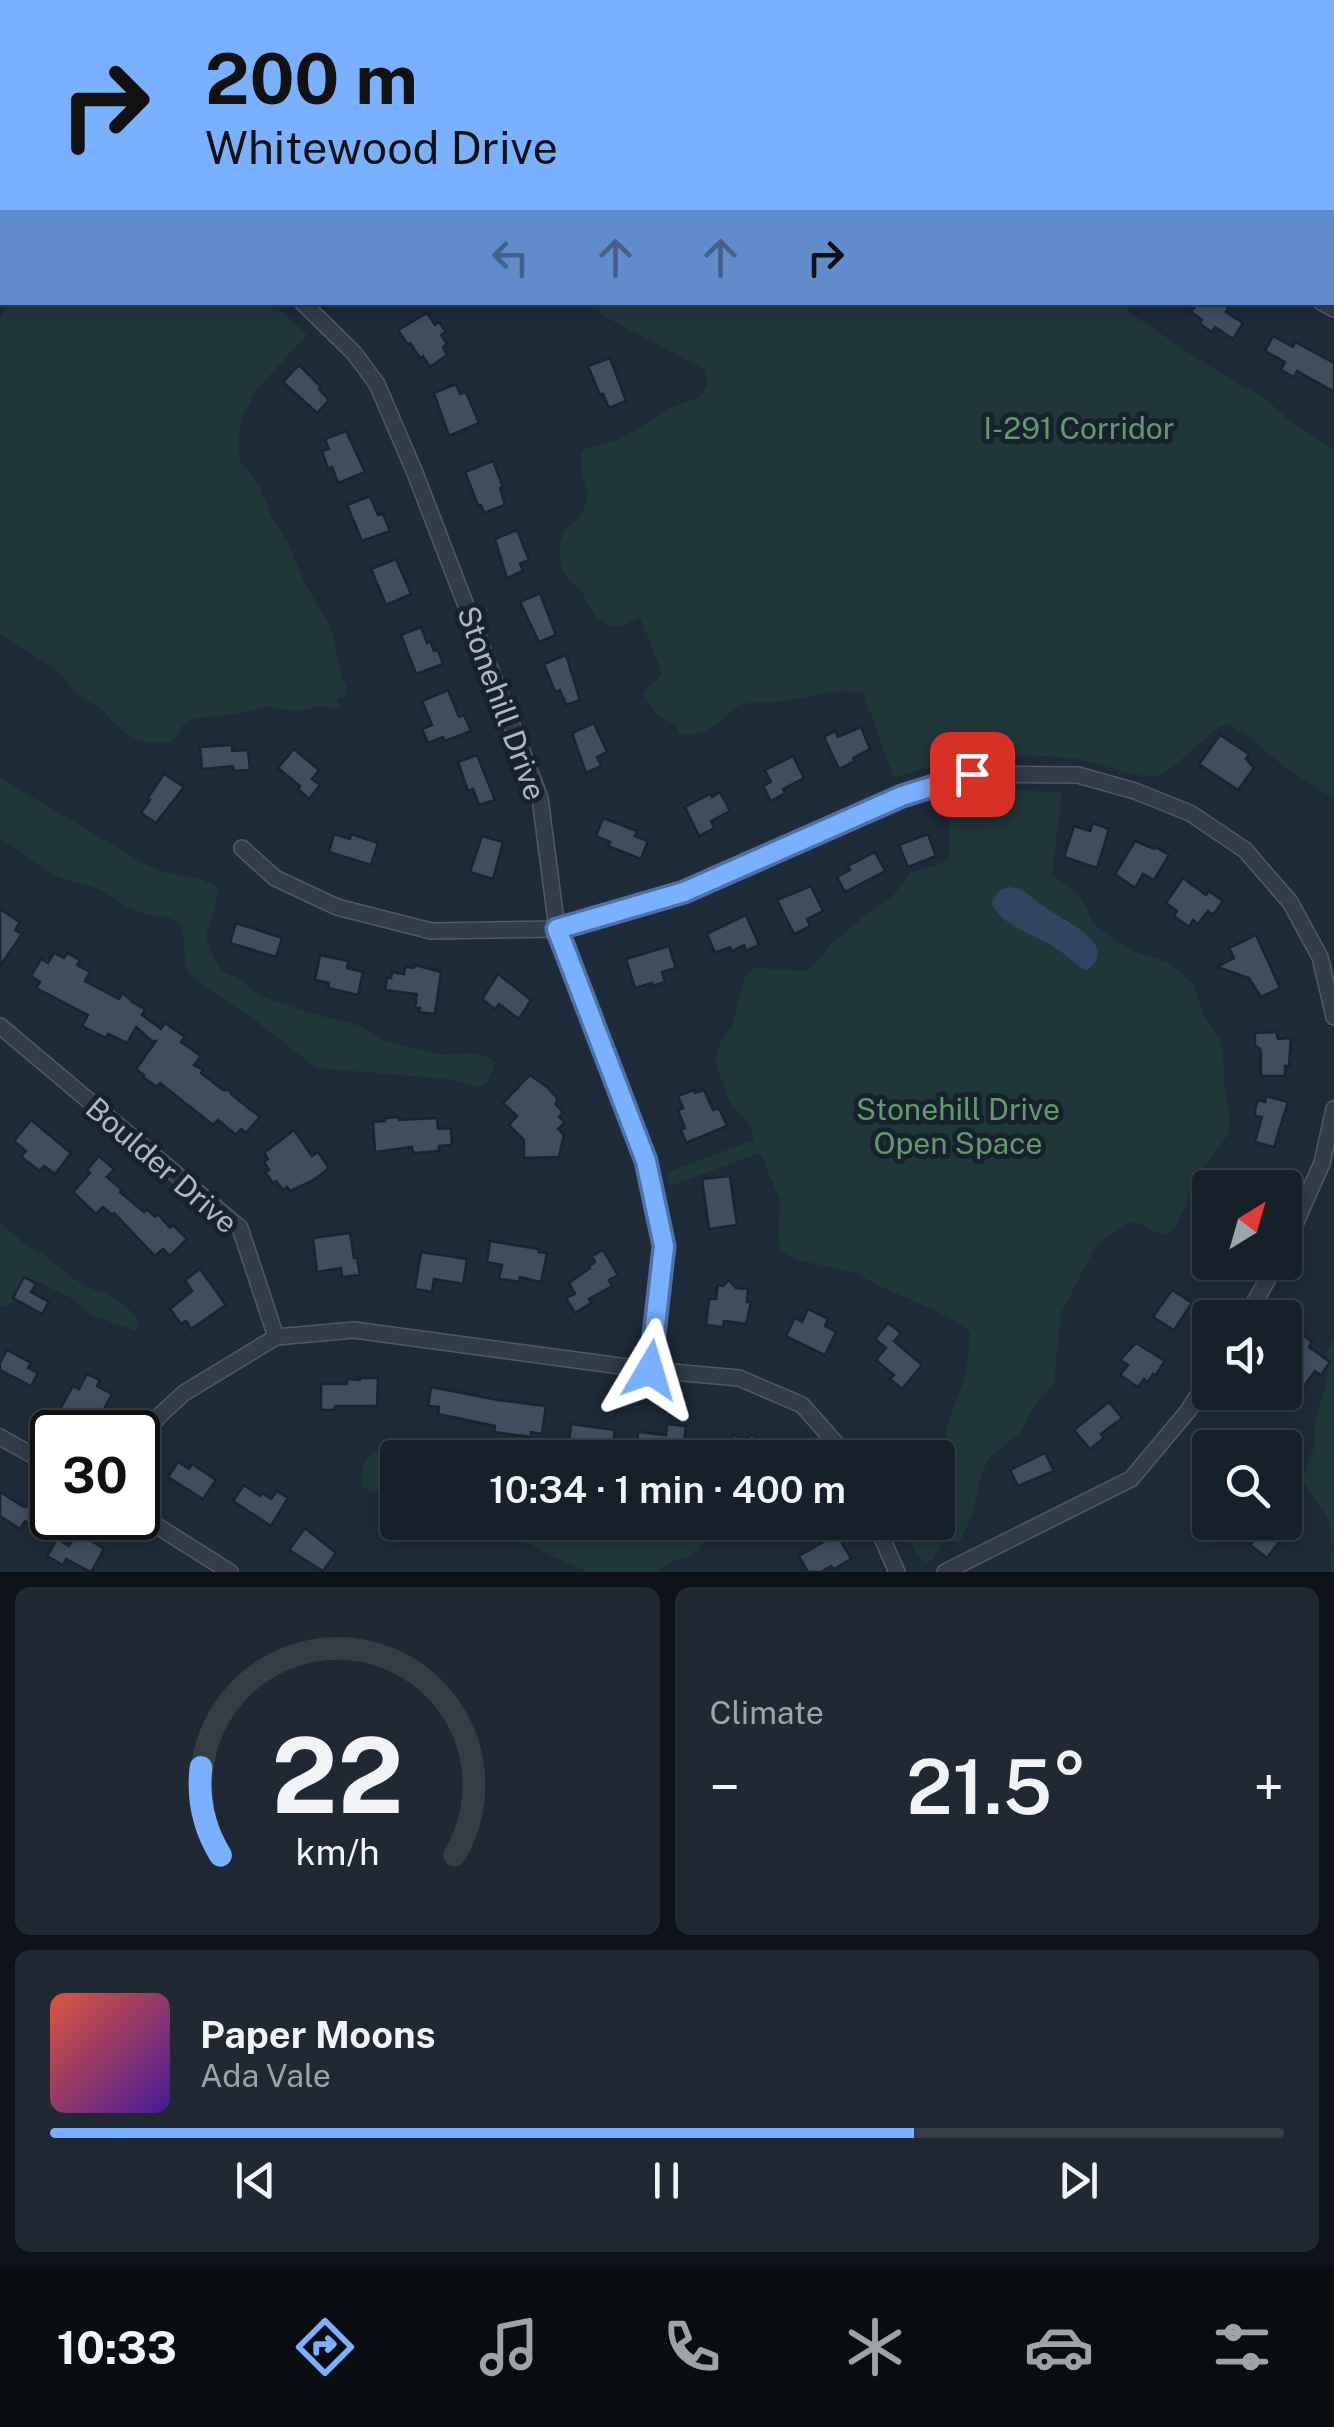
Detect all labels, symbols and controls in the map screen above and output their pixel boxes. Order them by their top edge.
text: 200 m [205,37,418,120]
icon: right [40,40,170,170]
text: Whitewood Drive [205,121,558,174]
icon: left [483,230,538,285]
icon: ahead [588,230,643,285]
icon: ahead [693,230,748,285]
icon: right [798,230,853,285]
park label: I-291 Corridor [984,410,1174,446]
street label: Stonehill Drive [450,601,554,805]
pin [930,732,1015,817]
icon: arrive [945,747,1000,802]
street label: Boulder Drive [79,1089,245,1241]
park label: Stonehill Drive Open Space [856,1091,1060,1161]
north arrow [1192,1170,1302,1280]
map controls [1192,1170,1302,1540]
button: sound [1192,1300,1302,1410]
position arrow [598,1318,702,1422]
speed limit sign: 30 [30,1410,160,1540]
button: search [1192,1430,1302,1540]
text: 10:34 · 1 min · 400 m [489,1467,846,1512]
text: Climate [710,1694,824,1731]
text: 22 [271,1714,403,1836]
text: 21.5° [906,1743,1087,1831]
text: − [710,1755,740,1819]
text: + [1253,1755,1284,1819]
text: km/h [295,1831,379,1873]
text: Paper Moons [200,2012,435,2057]
text: Ada Vale [200,2057,331,2094]
icon: previous [228,2153,283,2208]
icon: pause [639,2153,694,2208]
icon: next [1051,2153,1106,2208]
icon: directions [290,2312,360,2382]
icon: music [474,2312,544,2382]
icon: phone [657,2312,727,2382]
icon: climate [840,2312,910,2382]
icon: car [1024,2312,1094,2382]
icon: filters [1207,2312,1277,2382]
text: 10:33 [57,2321,177,2374]

